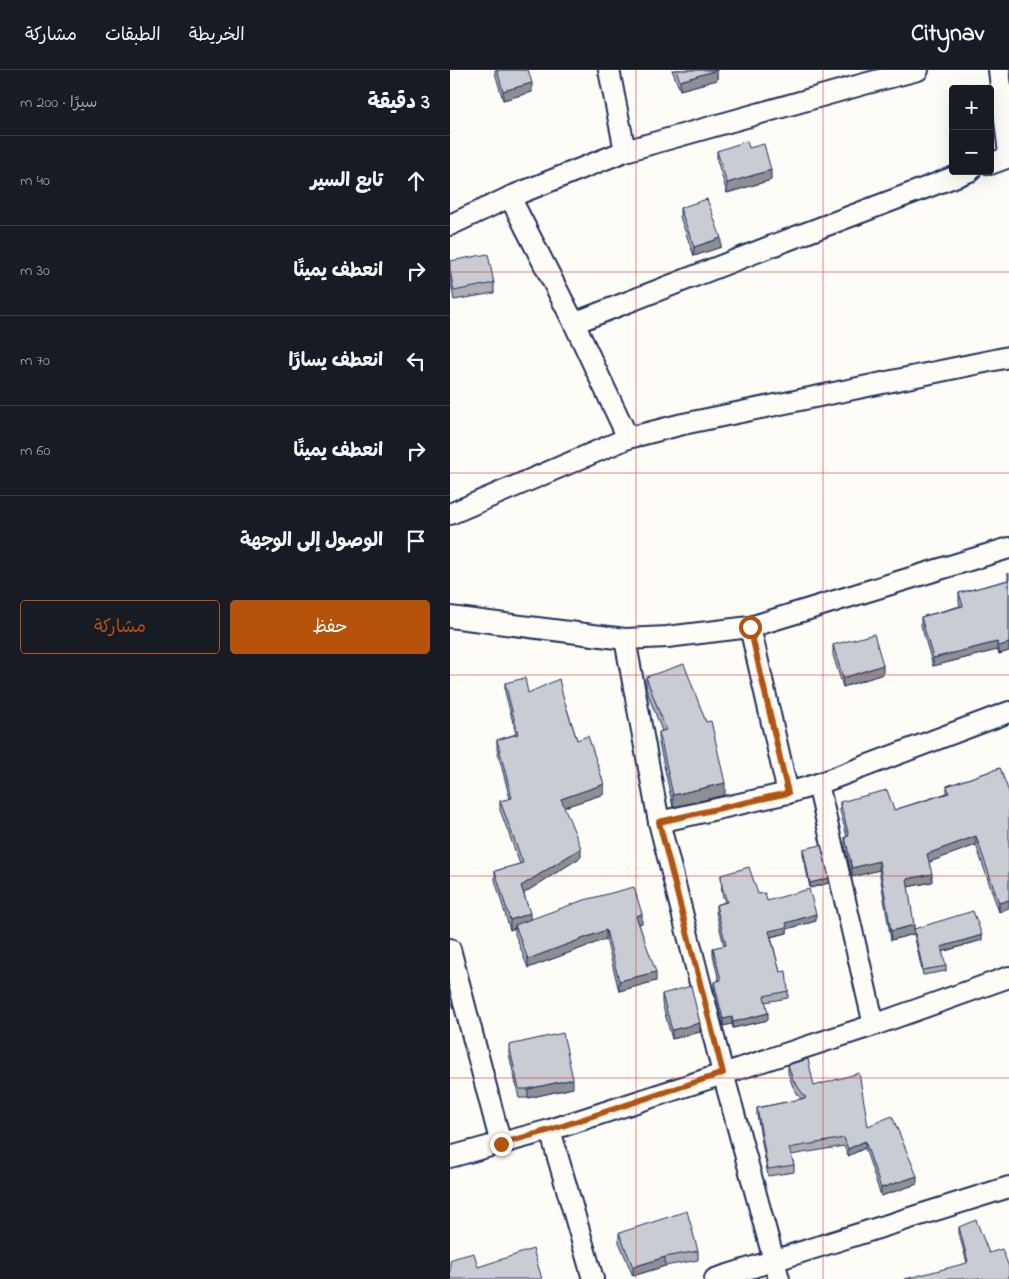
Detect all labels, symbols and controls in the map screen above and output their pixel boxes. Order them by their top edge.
text: Citynav [911,17,984,52]
text: مشاركة [25,23,77,49]
text: الطبقات [105,23,161,49]
text: الخريطة [189,23,245,49]
map controls [949,85,994,175]
button: + [949,85,994,130]
text: 3 دقيقة [368,88,430,118]
text: سيرًا · 200 m [20,91,97,115]
button: − [949,130,994,175]
icon: ahead [402,167,430,195]
text: تابع السير [311,168,383,195]
text: 40 m [20,169,50,193]
icon: right [402,257,430,285]
text: انعطف يمينًا [293,258,383,285]
text: 30 m [20,259,50,283]
icon: left [402,347,430,375]
text: انعطف يسارًا [288,348,383,375]
text: 70 m [20,349,50,373]
icon: right [402,437,430,465]
text: انعطف يمينًا [293,438,383,465]
text: 60 m [20,439,50,463]
icon: arrive [402,527,430,555]
text: الوصول إلى الوجهة [240,528,383,555]
button: مشاركة [20,600,220,654]
button: حفظ [230,600,430,654]
route start [739,616,762,639]
route end [490,1133,513,1156]

